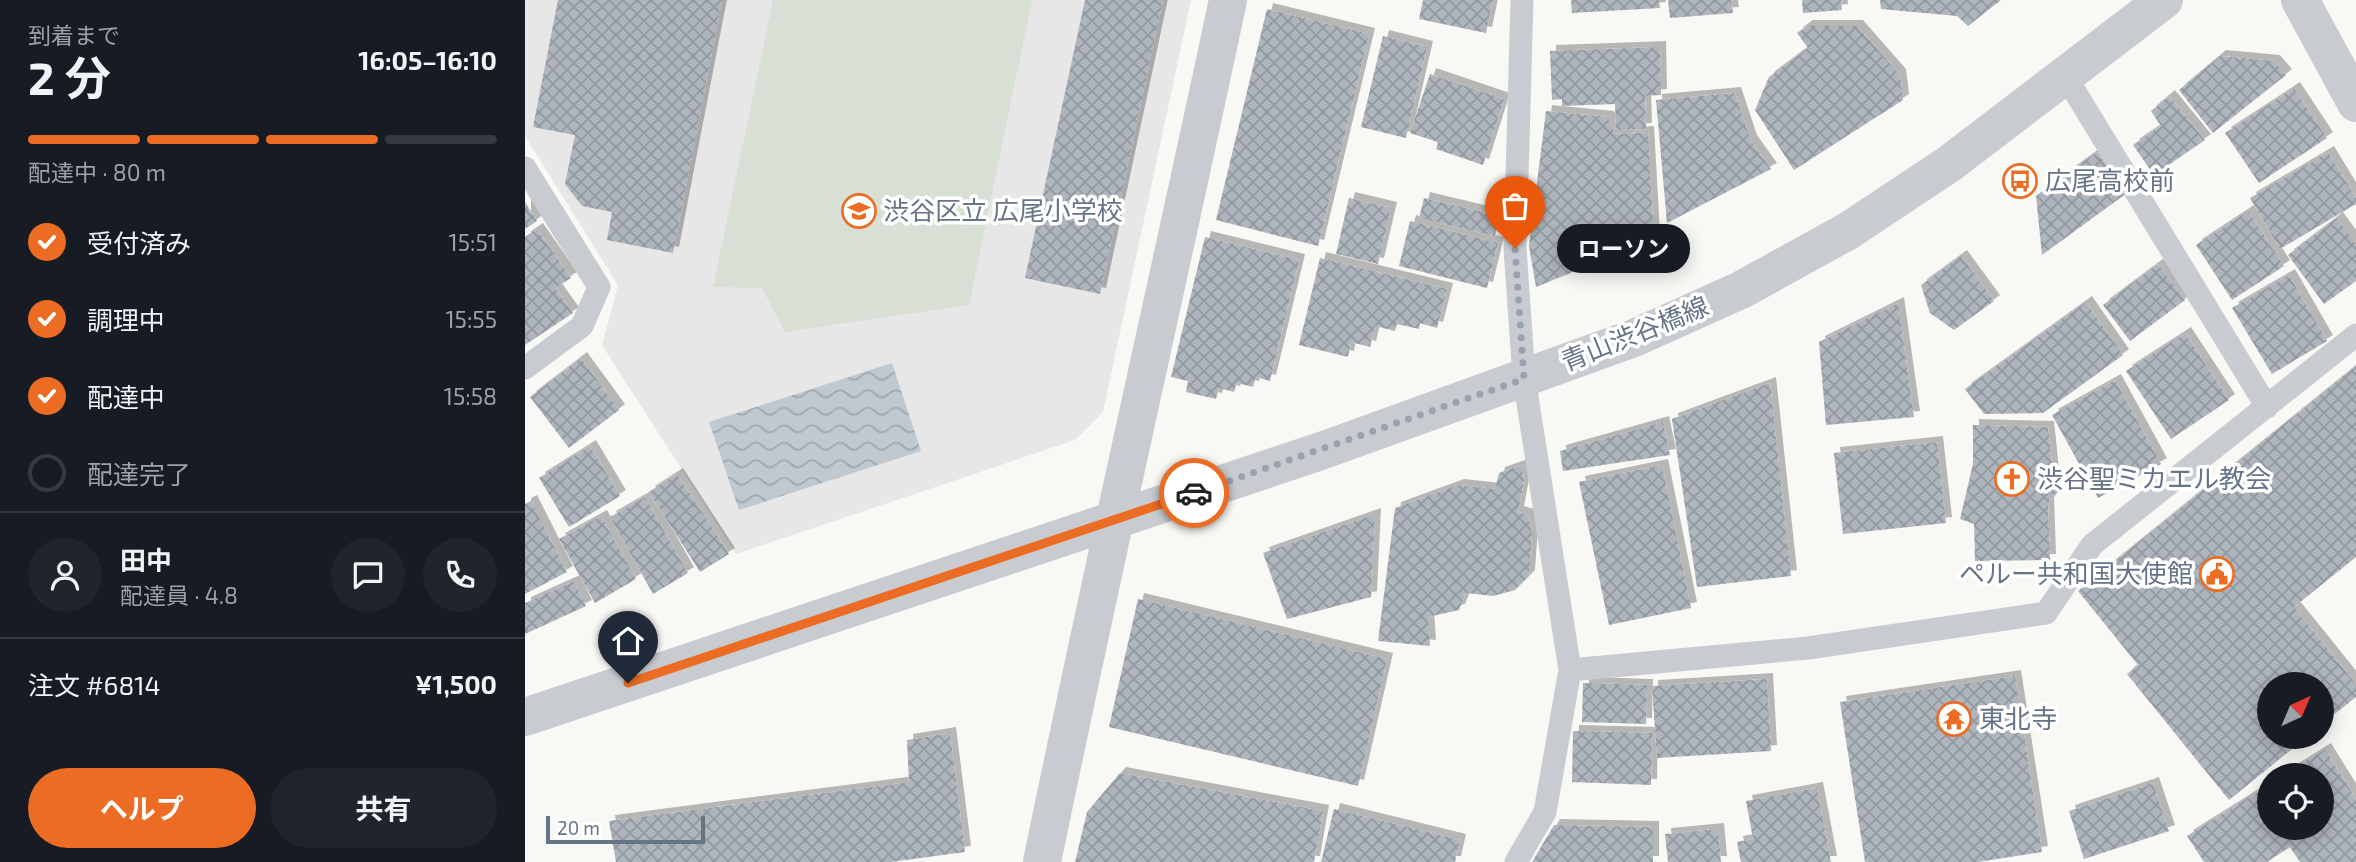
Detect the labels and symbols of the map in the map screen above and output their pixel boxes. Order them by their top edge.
bus stop icon: 広尾高校前 [2001,162,2039,200]
place label: 広尾高校前 [2045,164,2175,195]
pin [1485,176,1545,248]
school or university icon: 渋谷区立 広尾小学校 [840,192,878,230]
place label: 渋谷区立 広尾小学校 [883,194,1123,225]
callout: ローソン [1557,224,1690,272]
street label: 青山渋谷橋線 [1556,289,1713,376]
courier [1159,458,1229,528]
church icon: 渋谷聖ミカエル教会 [1993,460,2031,498]
place label: 渋谷聖ミカエル教会 [2037,462,2271,493]
public building icon: ペルー共和国大使館 [2198,555,2236,593]
place label: ペルー共和国大使館 [1959,557,2193,588]
pin [598,611,658,683]
north arrow [2257,672,2335,749]
temple icon: 東北寺 [1935,700,1973,738]
place label: 東北寺 [1979,702,2057,733]
scale bar [546,813,705,845]

